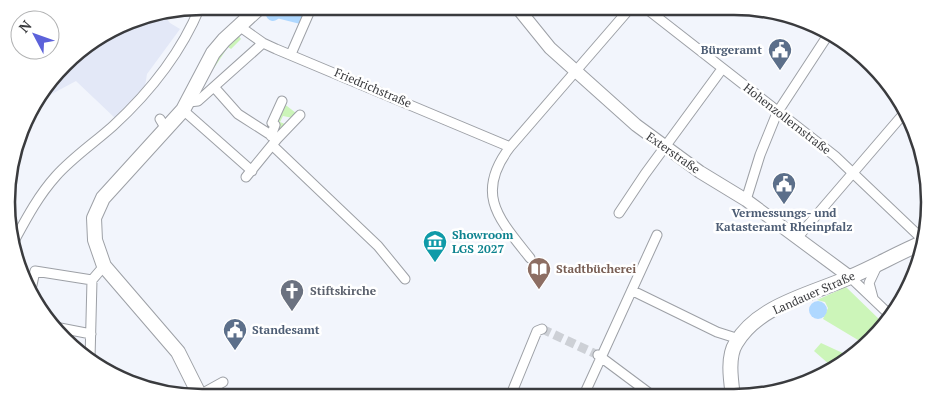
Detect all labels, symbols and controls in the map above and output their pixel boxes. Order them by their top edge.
north arrow [10,10,60,60]
text: N [14,16,36,36]
public building icon: Bürgeramt [767,37,793,71]
place label: Bürgeramt [701,42,762,57]
street label: Friedrichstraße [332,65,414,111]
street label: Hohenzollernstraße [741,80,834,157]
street label: Exterstraße [643,129,703,177]
public building icon: Vermessungs- und Katasteramt Rheinpfalz [771,171,797,205]
place label: Vermessungs- und Katasteramt Rheinpfalz [715,205,853,234]
place label: Showroom LGS 2027 [452,227,513,256]
museum icon: Showroom LGS 2027 [422,229,448,263]
library icon: Stadtbücherei [526,256,552,290]
place label: Stadtbücherei [556,261,636,276]
street label: Landauer Straße [770,268,857,317]
church icon: Stiftskirche [279,278,305,312]
place label: Stiftskirche [310,283,377,298]
public building icon: Standesamt [222,317,248,351]
place label: Standesamt [252,322,320,337]

